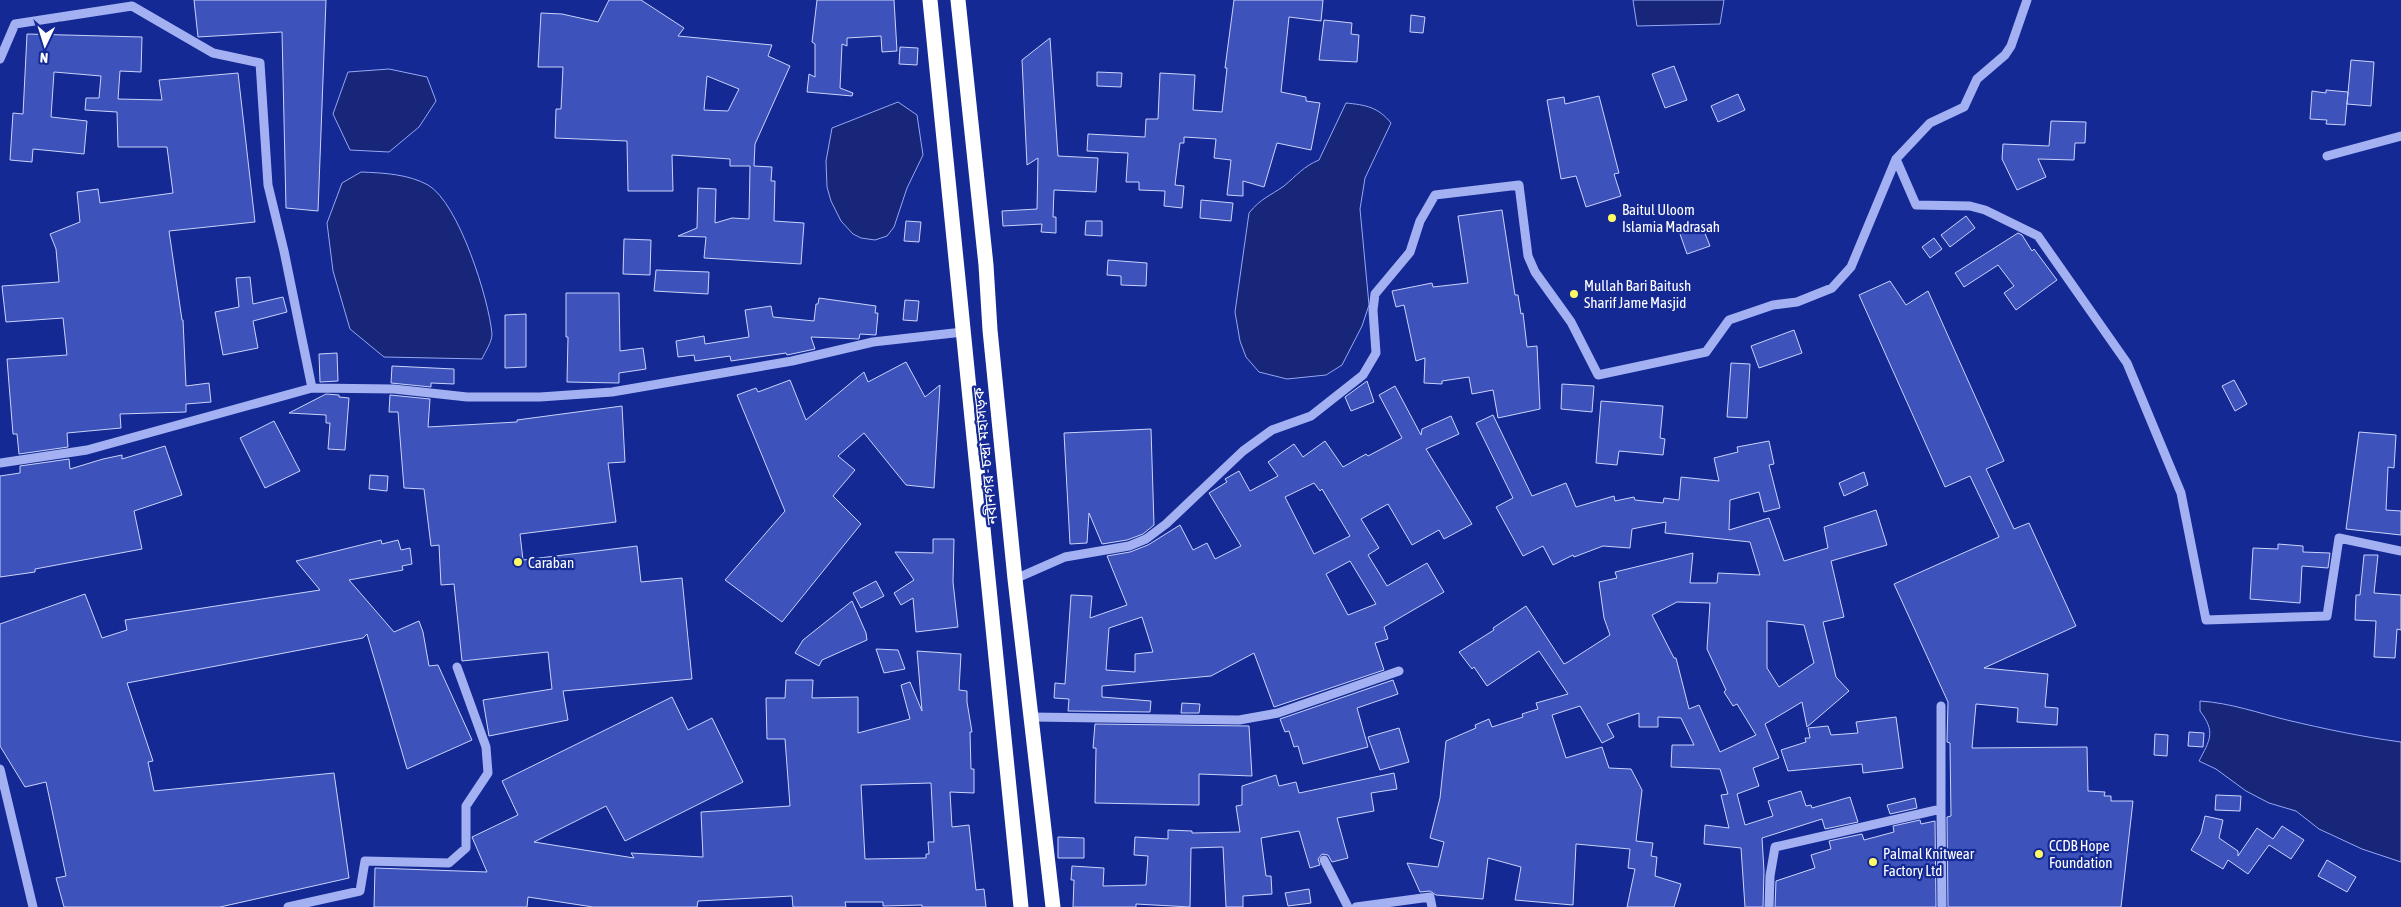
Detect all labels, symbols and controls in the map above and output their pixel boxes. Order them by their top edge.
north arrow [20,20,70,70]
text: N [39,50,49,66]
place label: Baitul Uloom Islamia Madrasah [1622,201,1720,235]
marker: Baitul Uloom Islamia Madrasah [1606,212,1618,224]
place label: Mullah Bari Baitush Sharif Jame Masjid [1584,277,1691,311]
marker: Mullah Bari Baitush Sharif Jame Masjid [1568,288,1580,300]
street label: নবীনগর - চন্দ্রা মহাসড়ক [969,386,1001,526]
place label: Caraban [528,554,574,571]
marker: Caraban [512,556,524,568]
place label: CCDB Hope Foundation [2049,837,2113,871]
place label: Palmal Knitwear Factory Ltd [1883,845,1975,879]
marker: CCDB Hope Foundation [2033,848,2045,860]
marker: Palmal Knitwear Factory Ltd [1867,856,1879,868]

